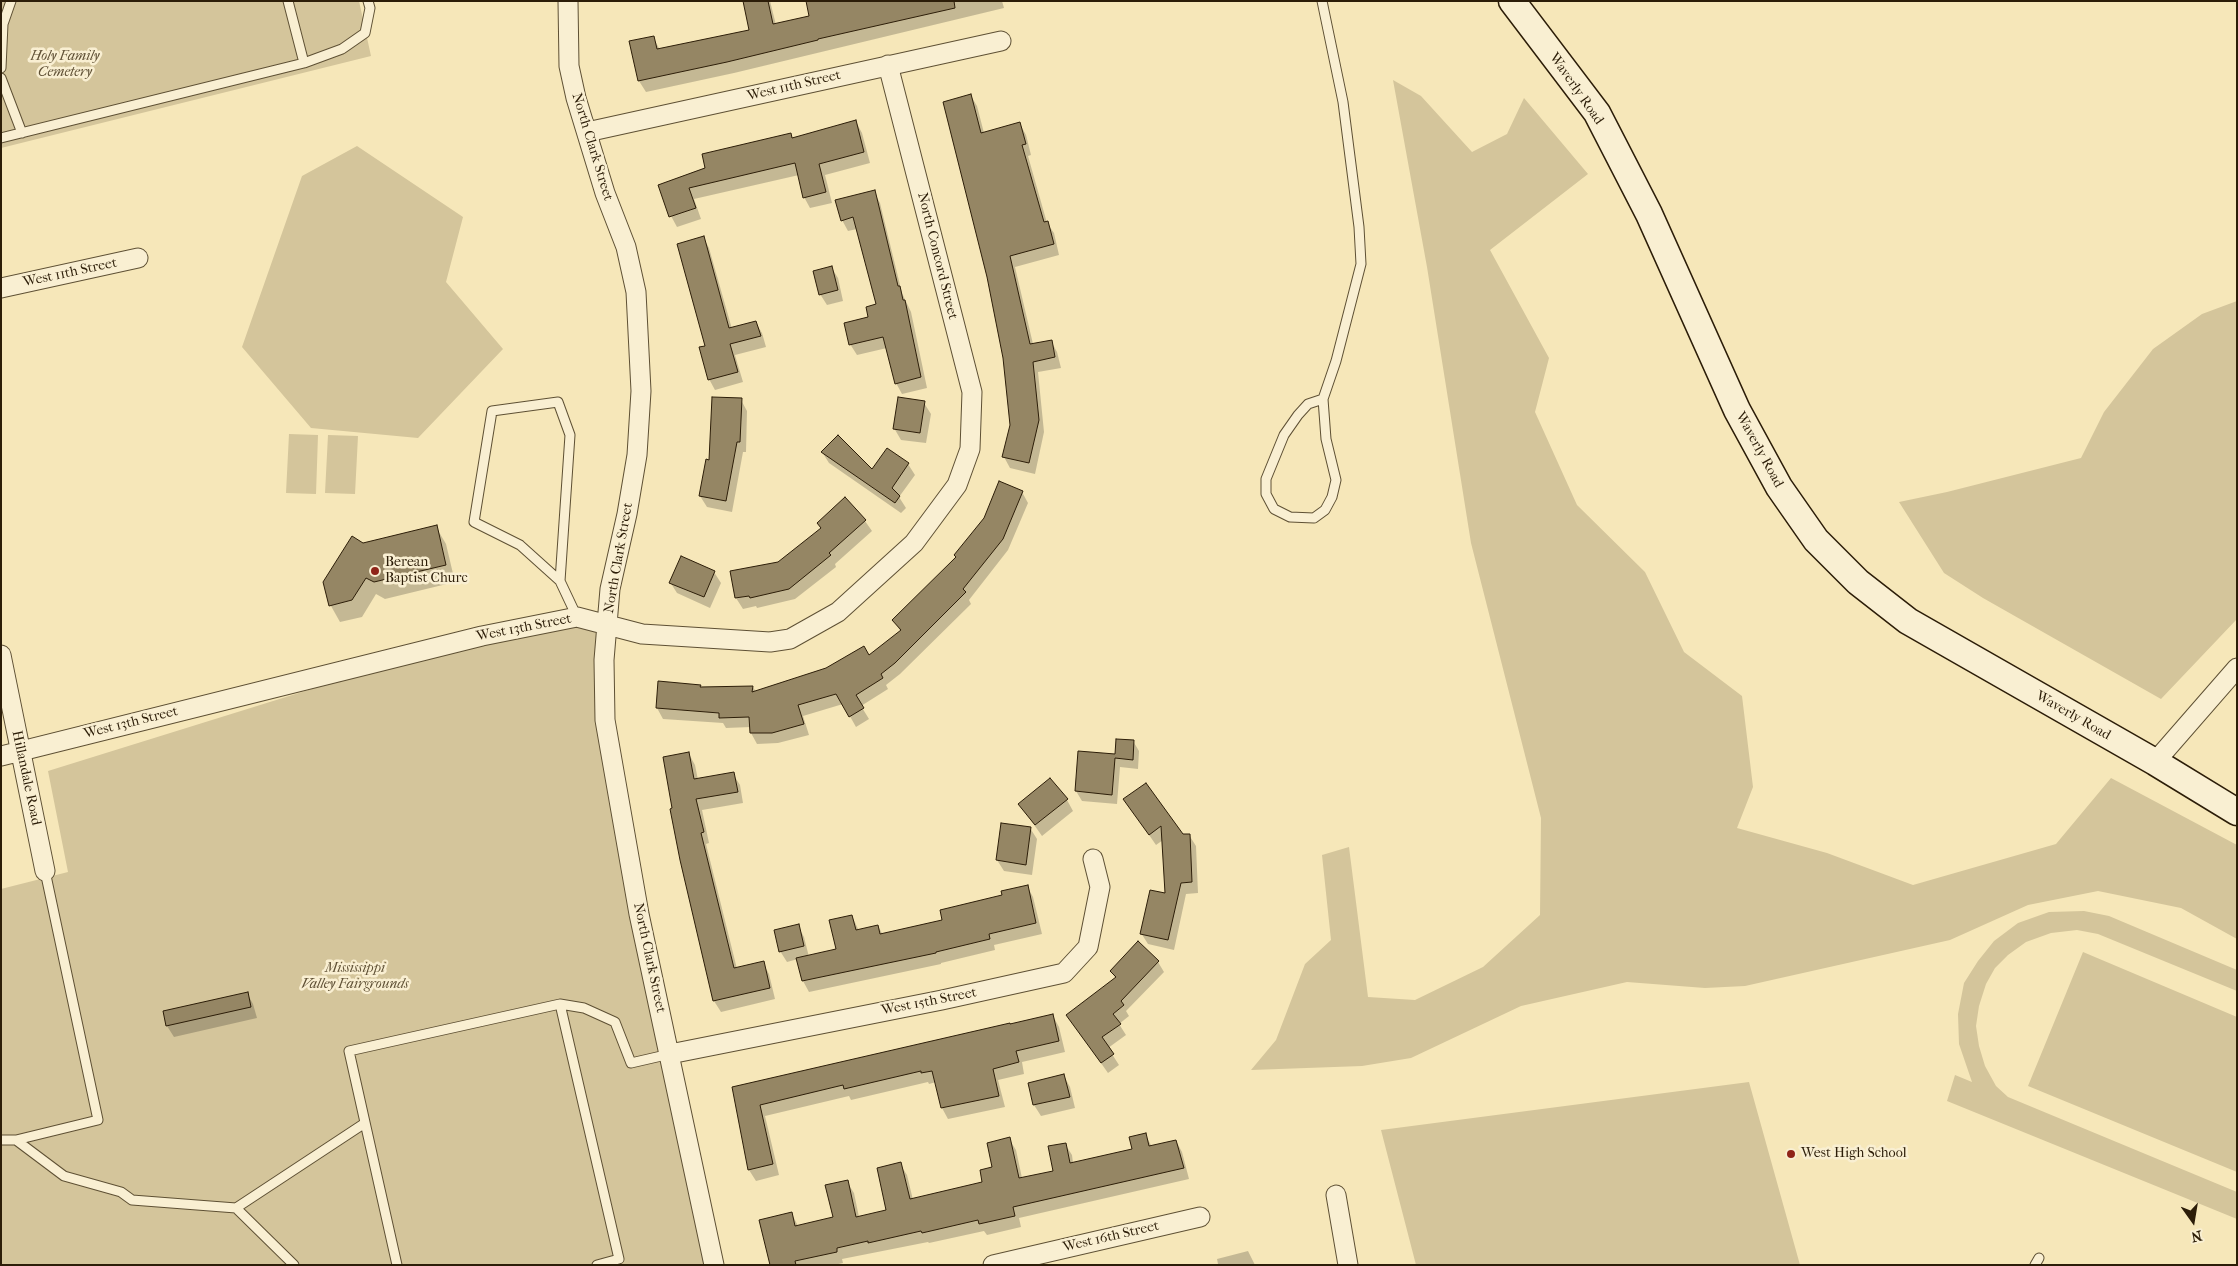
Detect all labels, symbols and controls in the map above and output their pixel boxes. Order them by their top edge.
park label: Holy Family Cemetery [31,49,99,82]
street label: Waverly Road [1545,50,1607,128]
street label: West 11th Street [745,67,843,105]
street label: North Clark Street [568,91,616,203]
street label: North Concord Street [913,191,961,321]
street label: West 11th Street [21,255,119,291]
street label: Waverly Road [1731,409,1787,491]
street label: North Clark Street [601,501,637,615]
place label: Berean Baptist Churc [385,555,468,588]
marker: Berean Baptist Churc [369,565,381,577]
street label: West 13th Street [475,611,573,645]
street label: Waverly Road [2033,688,2113,744]
street label: West 13th Street [82,703,180,743]
street label: Hillandale Road [8,729,44,827]
street label: North Clark Street [629,901,669,1015]
park label: Mississippi Valley Fairgrounds [301,961,409,994]
street label: West 15th Street [880,985,978,1019]
place label: West High School [1801,1146,1907,1162]
marker: West High School [1785,1148,1797,1160]
north arrow [2168,1196,2218,1246]
street label: West 16th Street [1061,1218,1161,1256]
text: N [2189,1227,2204,1246]

